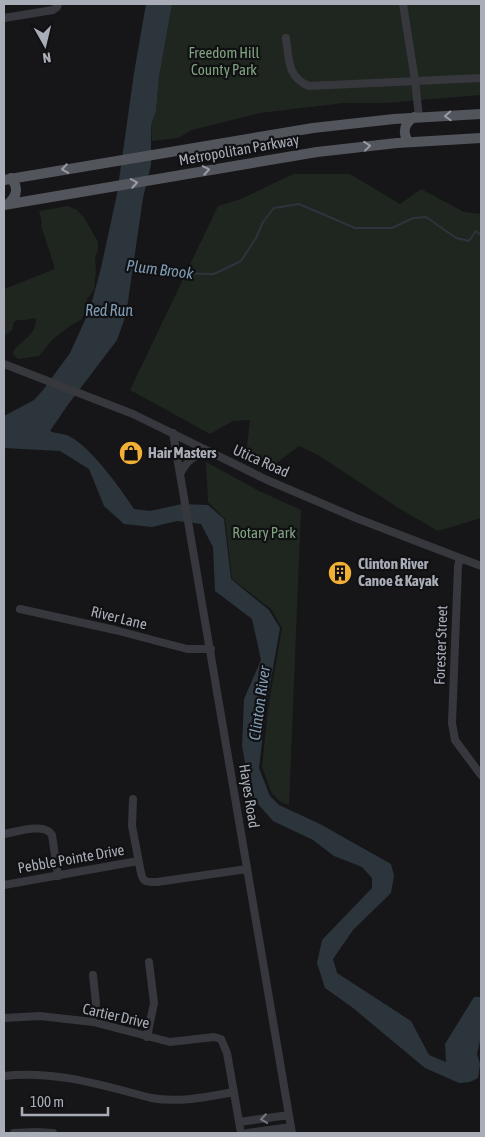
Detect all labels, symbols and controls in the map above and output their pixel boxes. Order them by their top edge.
north arrow [20,20,70,70]
park label: Freedom Hill County Park [189,44,259,78]
text: N [42,49,52,66]
one-way arrow [443,110,451,121]
street label: Metropolitan Parkway [177,131,300,168]
one-way arrow [363,141,371,152]
one-way arrow [61,164,70,174]
one-way arrow [202,165,211,175]
one-way arrow [129,178,138,188]
water label: Plum Brook [125,256,196,282]
water label: Red Run [85,301,133,319]
shop icon: Hair Masters [118,440,144,466]
street label: Utica Road [230,441,292,480]
place label: Hair Masters [148,444,217,461]
park label: Rotary Park [232,524,296,541]
place label: Clinton River Canoe & Kayak [358,555,439,589]
building icon: Clinton River Canoe & Kayak [327,560,353,586]
street label: River Lane [89,602,149,633]
street label: Forester Street [431,605,450,685]
water label: Clinton River [245,663,273,741]
street label: Hayes Road [236,763,263,829]
street label: Pebble Pointe Drive [16,841,126,876]
street label: Cartier Drive [81,1000,151,1032]
scale bar [22,1084,109,1116]
text: 100 m [30,1093,64,1110]
one-way arrow [260,1113,268,1124]

